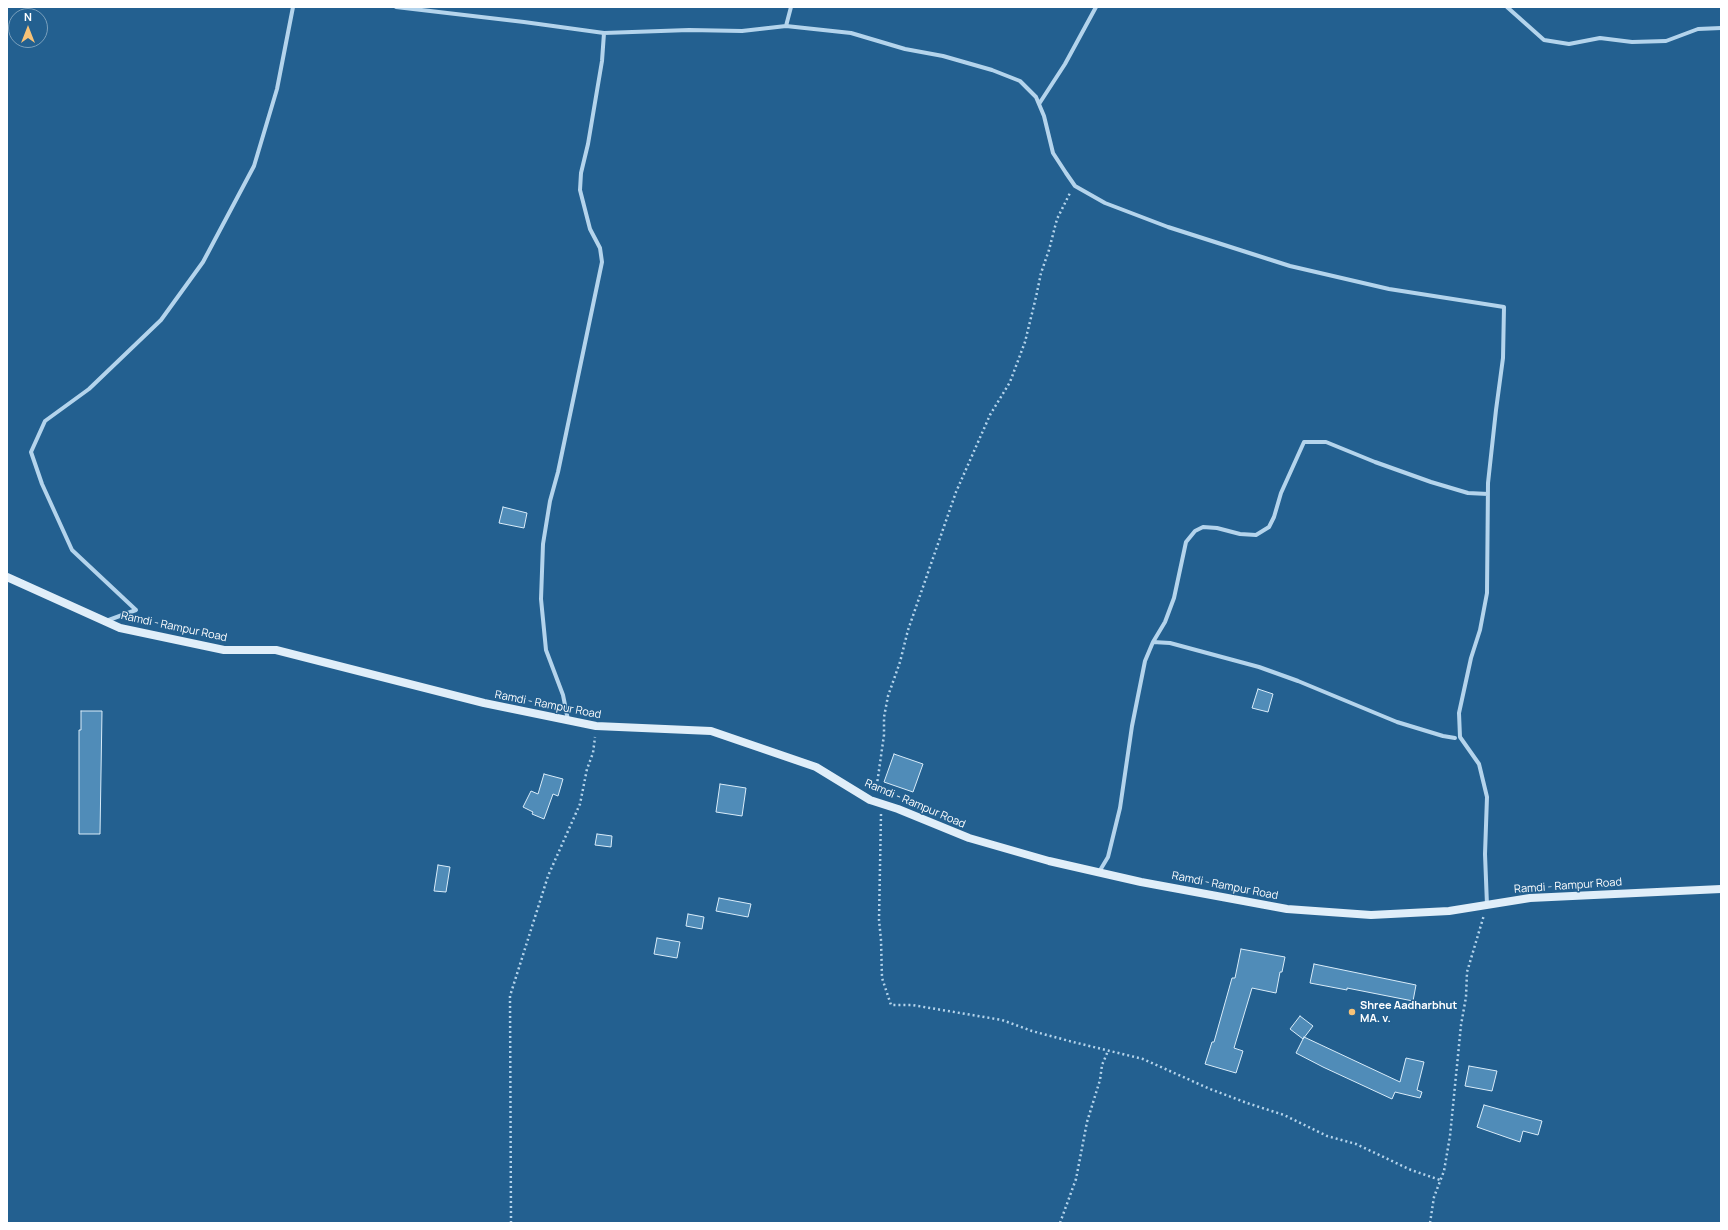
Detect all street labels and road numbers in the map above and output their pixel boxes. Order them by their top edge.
street label: Ramdi - Rampur Road [120,609,228,645]
street label: Ramdi - Rampur Road [494,688,602,722]
street label: Ramdi - Rampur Road [863,777,967,831]
street label: Ramdi - Rampur Road [1171,869,1279,903]
street label: Ramdi - Rampur Road [1514,876,1622,896]

